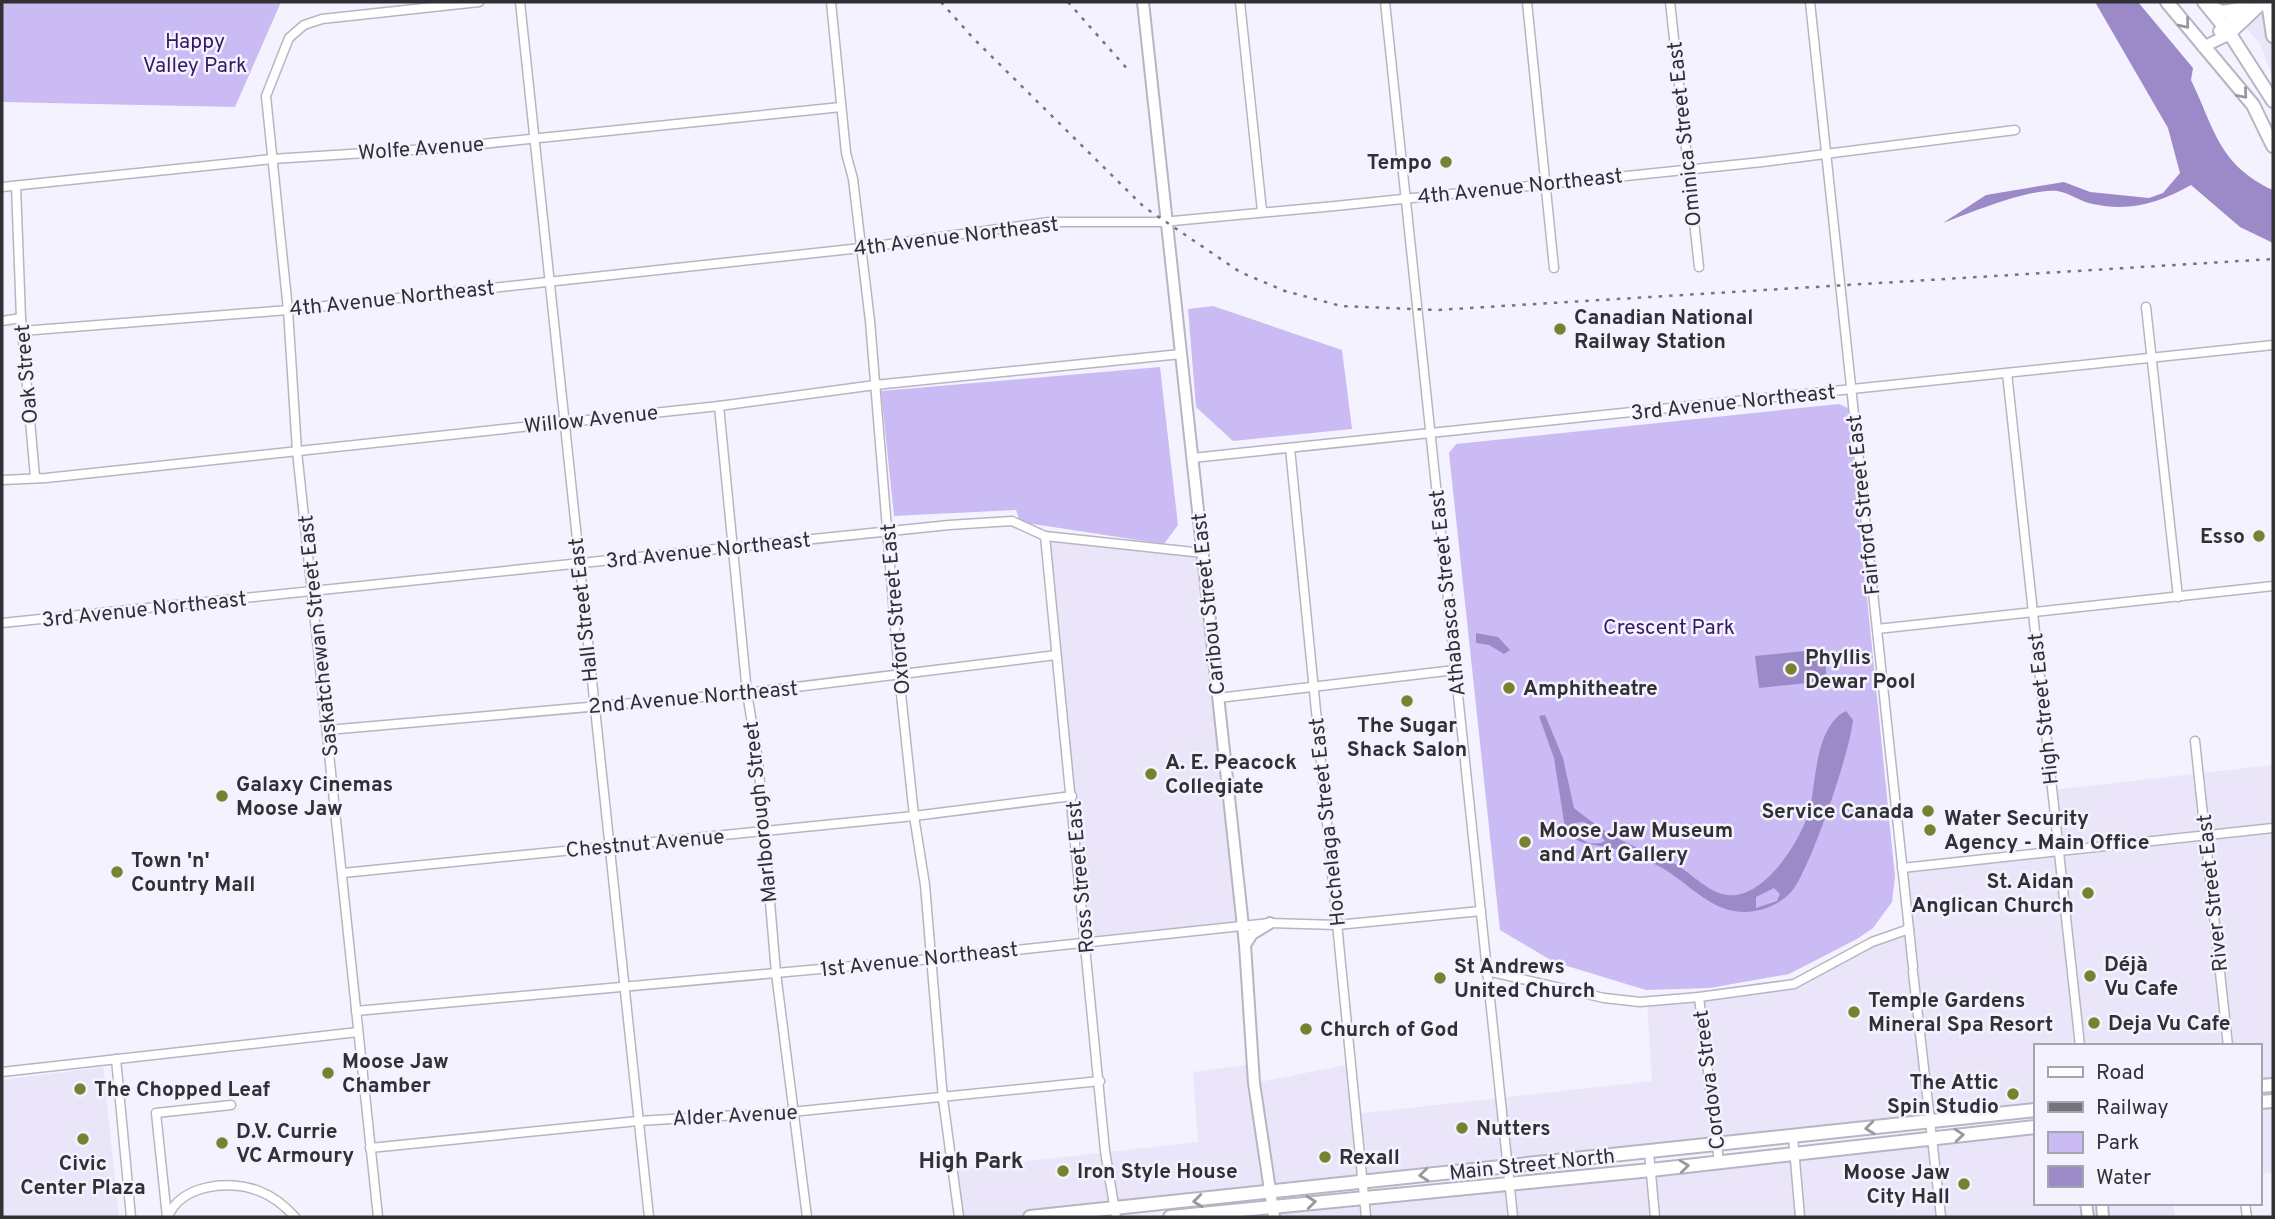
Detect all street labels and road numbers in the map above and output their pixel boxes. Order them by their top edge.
street label: Ominica Street East [1662,40,1709,228]
street label: Wolfe Avenue [357,132,485,167]
street label: 4th Avenue Northeast [1416,163,1624,212]
street label: 4th Avenue Northeast [852,212,1060,263]
street label: 4th Avenue Northeast [288,275,496,324]
street label: Oak Street [10,323,45,425]
street label: 3rd Avenue Northeast [1629,379,1837,428]
street label: Willow Avenue [523,400,660,441]
street label: Fairford Street East [1842,413,1887,596]
street label: Athabasca Street East [1424,488,1473,697]
street label: Caribou Street East [1187,512,1232,696]
street label: Saskatchewan Street East [293,514,346,758]
street label: Oxford Street East [876,522,917,696]
street label: 3rd Avenue Northeast [604,527,812,576]
street label: Hall Street East [563,536,605,683]
street label: 3rd Avenue Northeast [40,586,248,635]
street label: High Street East [2023,632,2066,786]
street label: 2nd Avenue Northeast [587,676,799,721]
street label: Hochelaga Street East [1304,716,1353,927]
street label: Marlborough Street [739,720,784,904]
street label: Ross Street East [1061,799,1102,954]
street label: River Street East [2192,813,2235,973]
street label: Chestnut Avenue [565,824,726,865]
street label: 1st Avenue Northeast [819,937,1019,984]
street label: Cordova Street [1689,1008,1732,1151]
street label: Alder Avenue [672,1100,798,1133]
street label: Main Street North [1448,1143,1616,1188]

